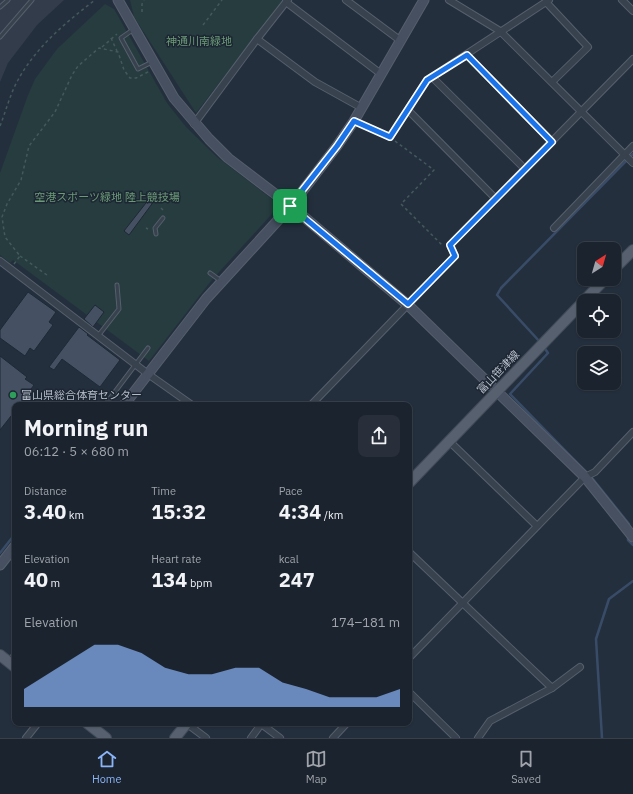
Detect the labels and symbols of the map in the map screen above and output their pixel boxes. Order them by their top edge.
park label: 神通川南緑地 [166,34,232,48]
pin [273,189,307,223]
park label: 空港スポーツ緑地 陸上競技場 [34,190,180,204]
north arrow [577,242,621,286]
street label: 富山笹津線 [474,347,522,397]
place label: 富山県総合体育センター [21,388,142,402]
marker: 富山県総合体育センター [8,390,18,400]

